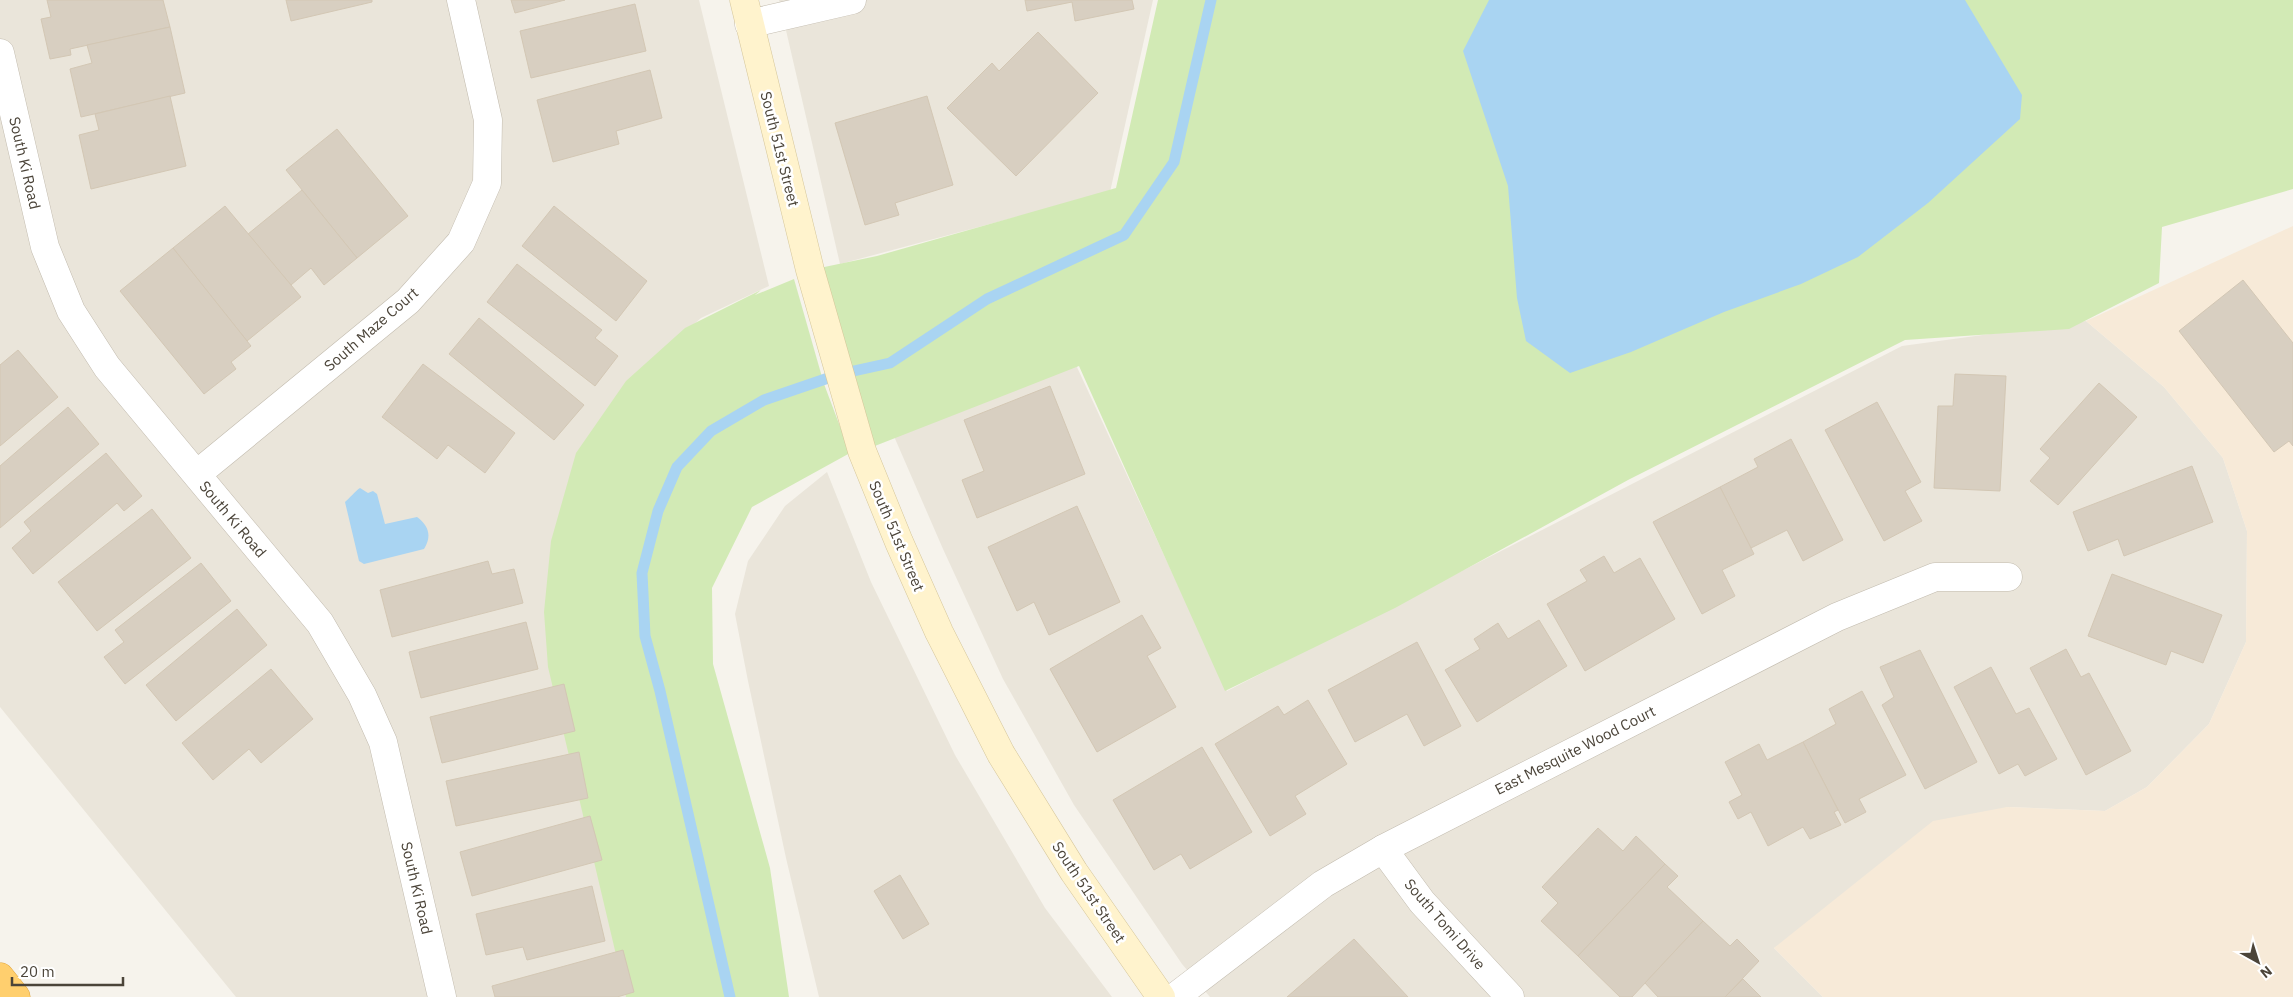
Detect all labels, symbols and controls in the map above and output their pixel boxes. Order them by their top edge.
street label: South 51st Street [756,89,804,209]
street label: South Ki Road [5,115,45,211]
street label: South Maze Court [320,283,422,375]
street label: South Ki Road [195,477,271,561]
street label: South 51st Street [865,478,929,594]
street label: East Mesquite Wood Court [1492,701,1658,799]
street label: South 51st Street [1048,838,1130,946]
street label: South Ki Road [397,840,437,936]
street label: South Tomi Drive [1400,875,1490,973]
north arrow [2233,937,2283,987]
scale bar [12,954,124,986]
text: 20 m [20,962,55,981]
text: N [2257,962,2276,982]

